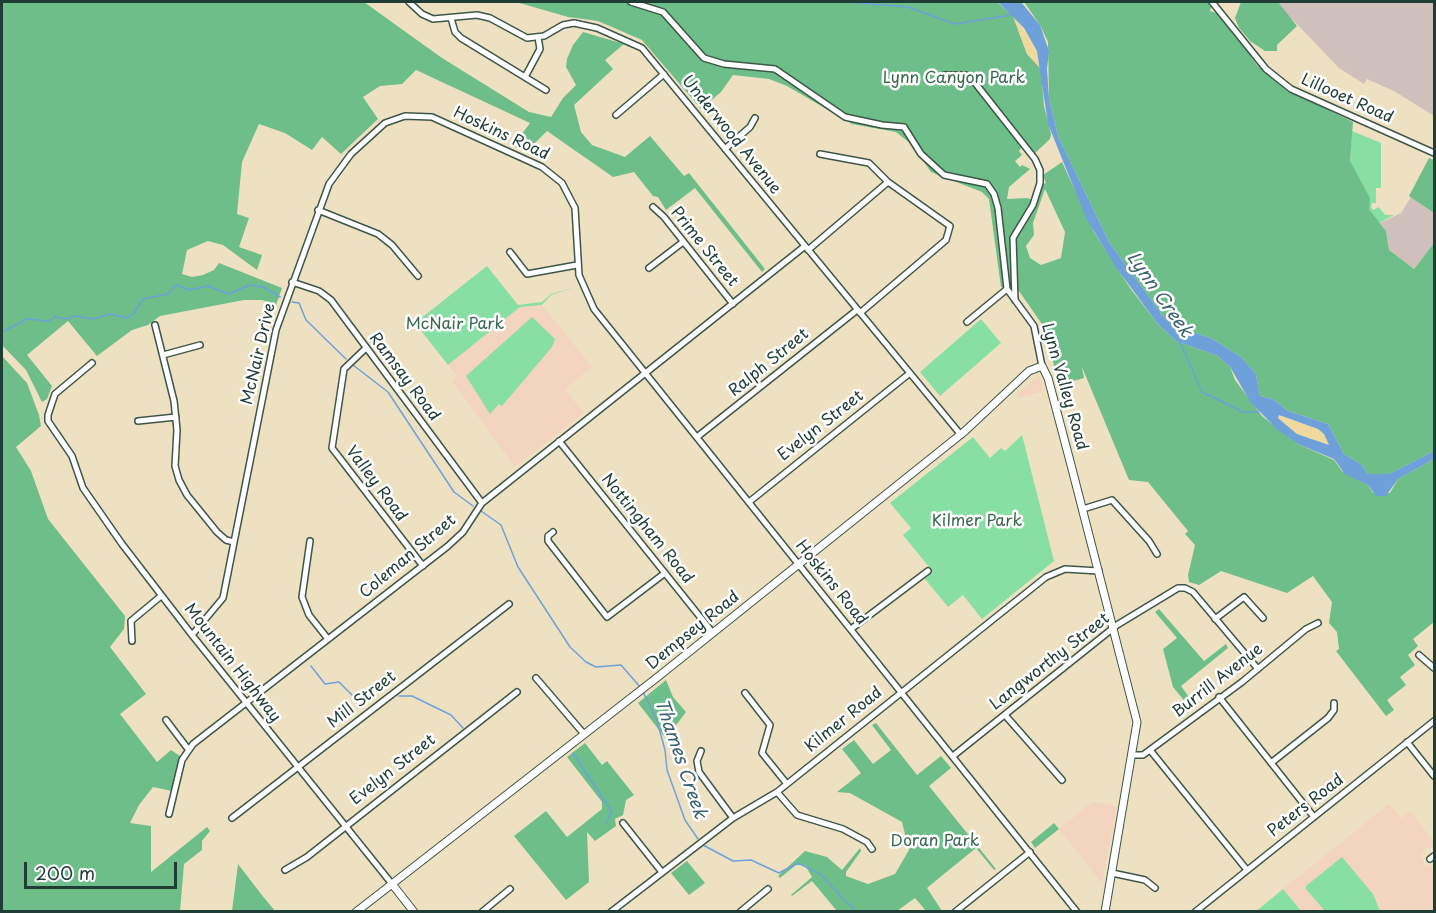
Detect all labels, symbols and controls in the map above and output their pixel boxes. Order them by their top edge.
park label: Lynn Canyon Park [883,69,1025,89]
street label: Lillooet Road [1298,70,1396,128]
street label: Underwood Avenue [677,72,785,198]
street label: Hoskins Road [450,103,552,165]
street label: Prime Street [666,203,742,291]
water label: Lynn Creek [1122,248,1196,342]
street label: McNair Drive [238,301,280,407]
park label: McNair Park [406,315,504,335]
street label: Lynn Valley Road [1037,321,1091,453]
street label: Ralph Street [725,325,813,401]
street label: Ramsay Road [365,329,443,425]
street label: Evelyn Street [774,387,868,465]
street label: Valley Road [341,442,411,526]
street label: Nottingham Road [597,470,697,588]
street label: Coleman Street [356,511,460,603]
park label: Kilmer Park [932,512,1022,532]
street label: Hoskins Road [791,537,871,629]
street label: Dempsey Road [642,587,744,675]
street label: Mountain Highway [180,600,284,726]
street label: Langworthy Street [986,609,1114,715]
street label: Burrill Avenue [1169,640,1267,722]
street label: Mill Street [324,667,400,733]
street label: Kilmer Road [802,683,886,757]
water label: Thames Creek [649,696,711,822]
street label: Evelyn Street [346,731,440,809]
street label: Peters Road [1264,770,1348,842]
park label: Doran Park [891,832,979,852]
scale bar [27,850,180,888]
text: 200 m [35,859,95,886]

